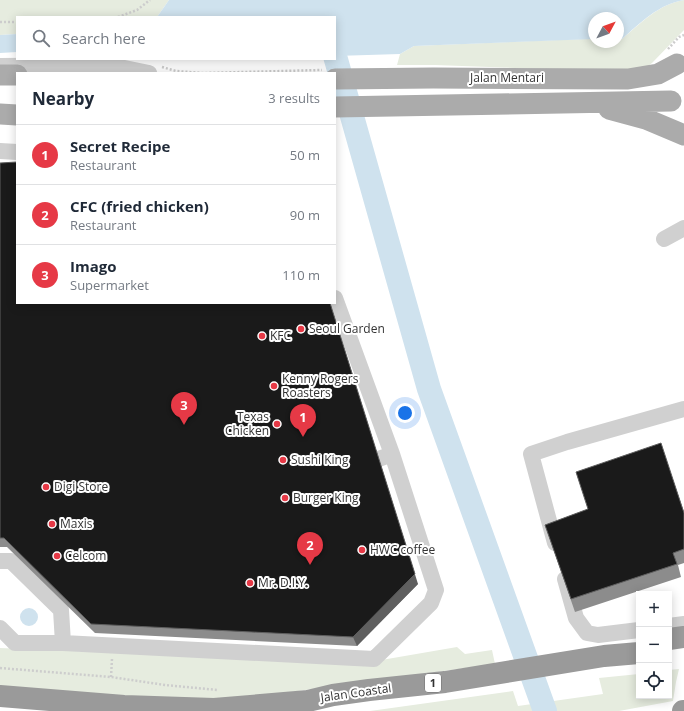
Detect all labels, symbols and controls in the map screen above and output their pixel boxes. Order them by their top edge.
north arrow [588,12,624,48]
search box [16,16,336,60]
icon: search [30,27,52,49]
text: Search here [62,28,146,48]
street label: Jalan Mentari [469,69,544,86]
text: Nearby [32,87,94,110]
text: 3 results [268,89,320,107]
text: Secret Recipe [70,136,170,156]
text: 1 [41,146,49,164]
text: 50 m [290,146,320,164]
text: Restaurant [70,156,137,174]
text: CFC (fried chicken) [70,196,209,216]
text: 2 [41,206,49,224]
text: 90 m [290,206,320,224]
text: Restaurant [70,216,137,234]
text: Imago [70,256,117,276]
text: 3 [41,266,49,284]
text: 110 m [282,266,320,284]
text: Supermarket [70,276,149,294]
place label: Seoul Garden [309,320,385,337]
marker: Seoul Garden [296,324,306,334]
place label: KFC [270,327,292,344]
marker: KFC [257,331,267,341]
place label: Kenny Rogers Roasters [282,370,359,401]
marker: Kenny Rogers Roasters [269,381,279,391]
pin: 3 [171,392,197,425]
your location [395,403,415,423]
pin: 1 [290,404,316,437]
place label: Texas Chicken [225,408,269,439]
marker: Texas Chicken [272,419,282,429]
place label: Sushi King [291,451,349,468]
marker: Sushi King [278,455,288,465]
place label: Digi Store [54,478,108,495]
marker: Digi Store [41,482,51,492]
place label: Burger King [293,489,359,506]
marker: Burger King [280,493,290,503]
place label: Maxis [60,515,93,532]
marker: Maxis [47,519,57,529]
pin: 2 [297,532,323,565]
place label: HWC coffee [370,541,435,558]
marker: HWC coffee [357,545,367,555]
place label: Celcom [65,547,106,564]
marker: Celcom [52,551,62,561]
place label: Mr. D.I.Y. [258,574,308,591]
marker: Mr. D.I.Y. [245,578,255,588]
map controls [636,591,672,699]
button: + [636,591,672,627]
button: − [636,627,672,663]
button: locate [636,663,672,699]
road number: 1 [425,674,441,692]
street label: Jalan Coastal [319,679,392,706]

